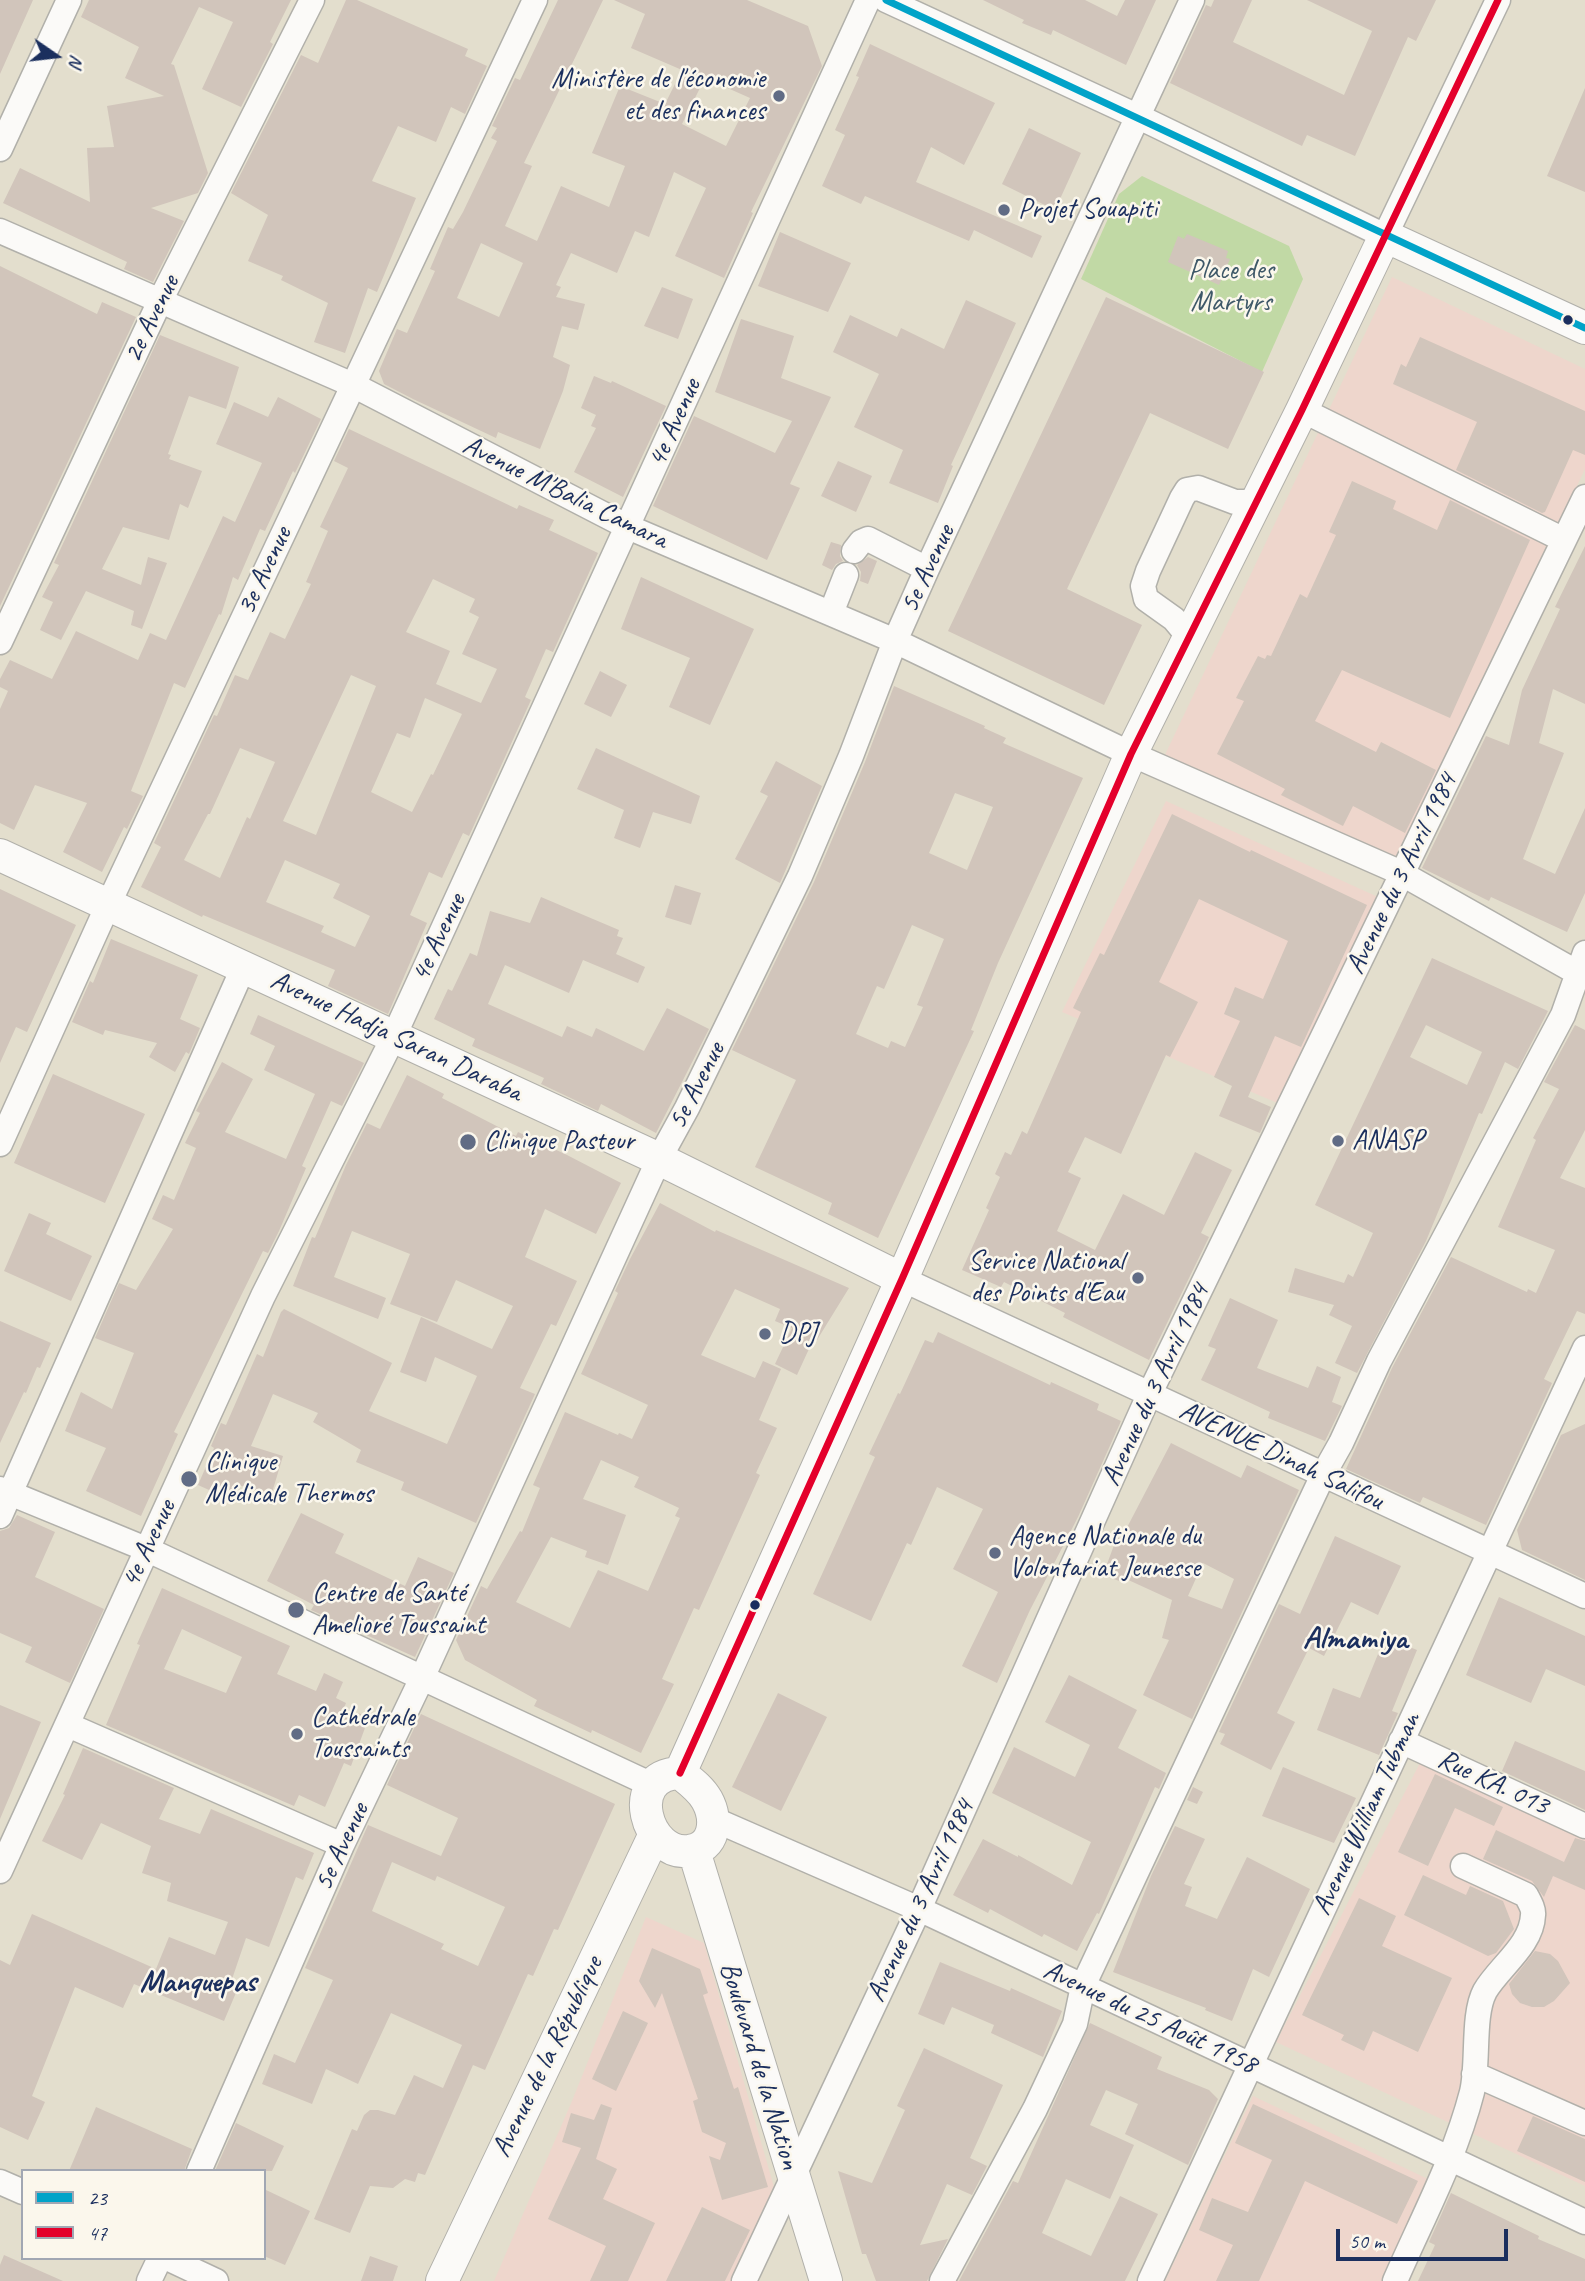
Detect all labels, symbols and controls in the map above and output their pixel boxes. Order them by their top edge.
north arrow [21,21,91,91]
text: N [63,52,89,70]
place label: Ministère de l'économie et des finances [551,63,765,129]
marker: Ministère de l'économie et des finances [771,88,787,104]
place label: Projet Souapiti [1018,193,1157,227]
marker: Projet Souapiti [996,202,1012,218]
park label: Place des Martyrs [1188,254,1274,320]
street label: 2e Avenue [117,270,187,368]
unlabelled marker [1561,313,1575,327]
street label: 4e Avenue [641,374,709,472]
street label: Avenue M'Balia Camara [457,429,673,557]
street label: 5e Avenue [893,520,963,618]
street label: 3e Avenue [230,522,300,620]
street label: Avenue du 3 Avril 1984 [1339,768,1465,980]
street label: 4e Avenue [404,889,474,987]
street label: Avenue Hadja Saran Daraba [265,964,527,1110]
street label: 5e Avenue [661,1037,733,1135]
place label: ANASP [1352,1124,1423,1158]
place label: Clinique Pasteur [484,1125,634,1159]
marker: Clinique Pasteur [458,1132,478,1152]
marker: ANASP [1330,1133,1346,1149]
place label: Service National des Points d'Eau [968,1245,1124,1311]
marker: Service National des Points d'Eau [1130,1270,1146,1286]
street label: Avenue du 3 Avril 1984 [1095,1279,1217,1491]
place label: DPJ [779,1317,816,1351]
marker: DPJ [757,1326,773,1342]
street label: AVENUE Dinah Salifou [1174,1394,1388,1518]
place label: Clinique Médicale Thermos [205,1446,373,1512]
marker: Clinique Médicale Thermos [179,1469,199,1489]
street label: 4e Avenue [114,1495,184,1593]
place label: Agence Nationale du Volontariat Jeunesse [1009,1520,1201,1586]
marker: Agence Nationale du Volontariat Jeunesse [987,1545,1003,1561]
place label: Centre de Santé Amelioré Toussaint [312,1577,485,1643]
unlabelled marker [748,1598,762,1612]
marker: Centre de Santé Amelioré Toussaint [286,1600,306,1620]
district label: Almamiya [1303,1621,1407,1659]
place label: Cathédrale Toussaints [311,1701,415,1767]
street label: Avenue William Tubman [1305,1707,1429,1921]
marker: Cathédrale Toussaints [289,1726,305,1742]
street label: Rue KA. 013 [1432,1743,1554,1823]
street label: Avenue du 3 Avril 1984 [860,1795,982,2007]
street label: 5e Avenue [307,1798,377,1896]
street label: Avenue de la République [485,1951,611,2163]
street label: Avenue du 25 Août 1958 [1038,1954,1262,2082]
street label: Boulevard de la Nation [712,1958,806,2174]
district label: Manquepas [140,1965,256,2001]
legend [21,2169,266,2260]
text: 23 [88,2185,107,2211]
scale bar [1340,2214,1512,2258]
text: 47 [88,2220,107,2246]
text: 50 m [1349,2228,1385,2254]

